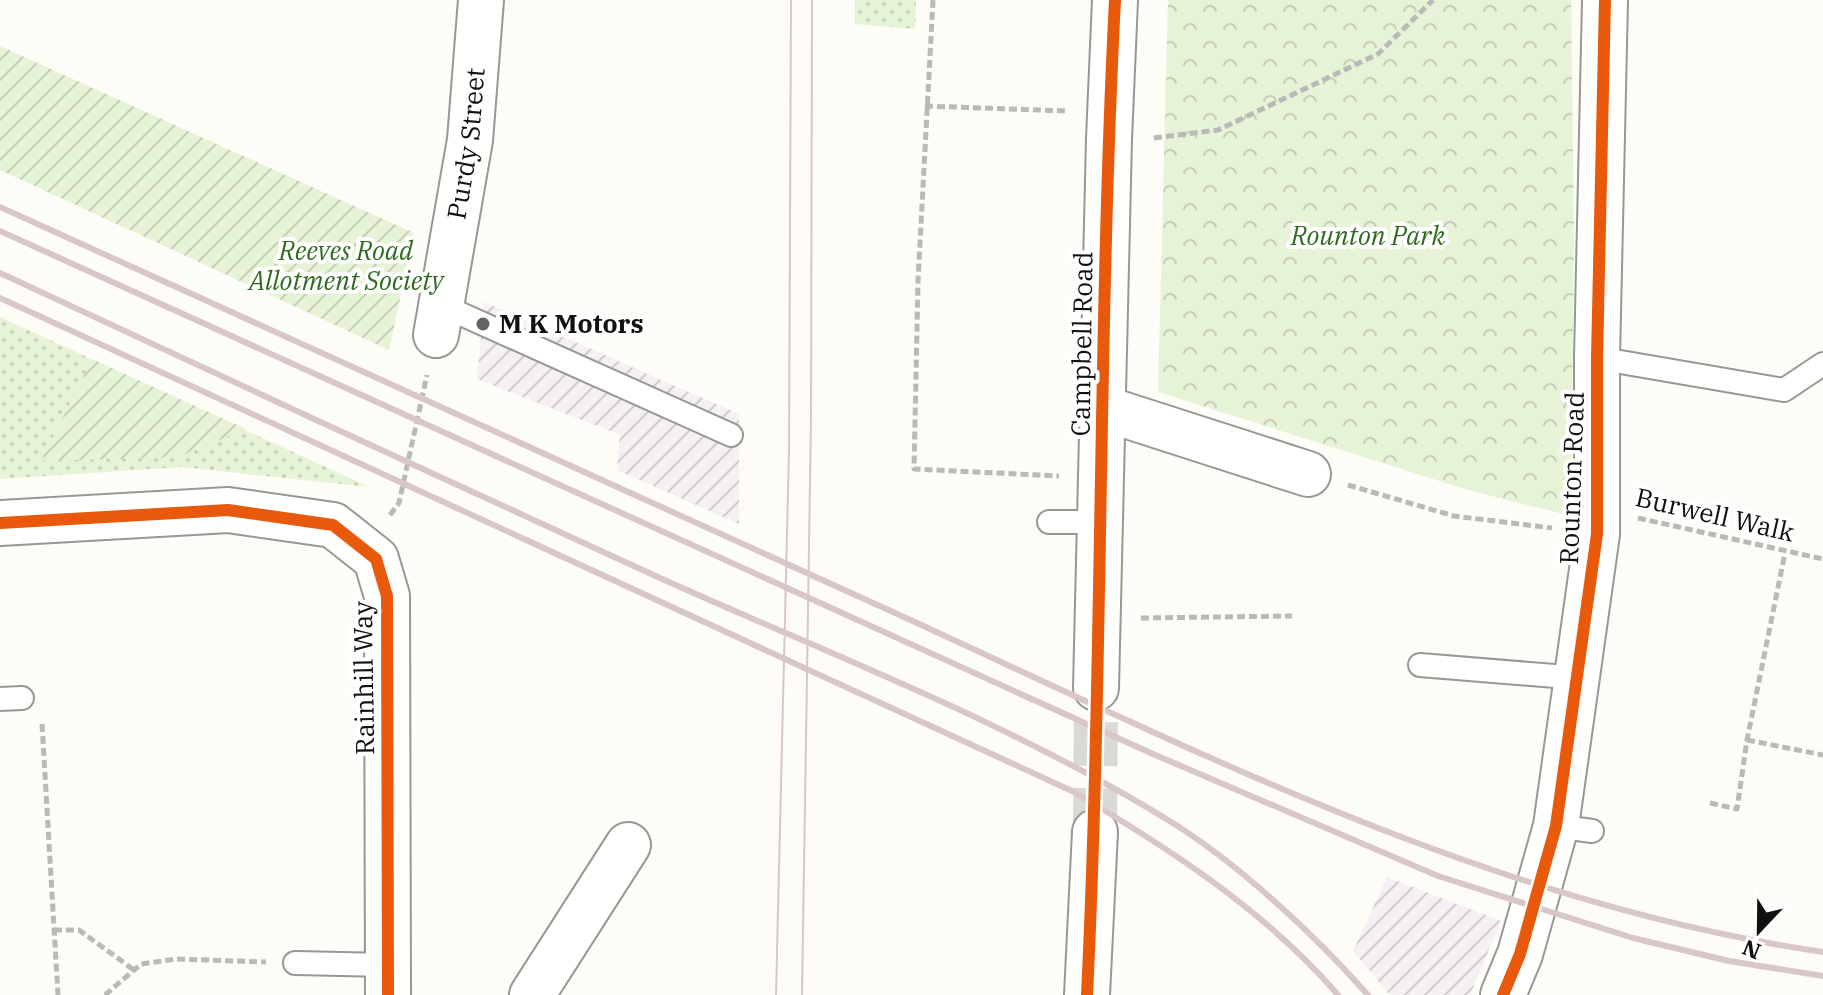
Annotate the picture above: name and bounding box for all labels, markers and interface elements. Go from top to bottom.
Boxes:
street label: Purdy Street [438,66,492,222]
park label: Rounton Park [1290,218,1446,252]
park label: Reeves Road Allotment Society [247,233,446,297]
street label: Campbell Road [1062,251,1100,437]
place label: M K Motors [499,306,644,340]
marker: M K Motors [474,315,492,333]
street label: Rounton Road [1551,391,1591,565]
street label: Burwell Walk [1633,479,1798,549]
street label: Rainhill Way [345,601,381,755]
north arrow [1719,891,1799,971]
text: N [1738,933,1765,967]

